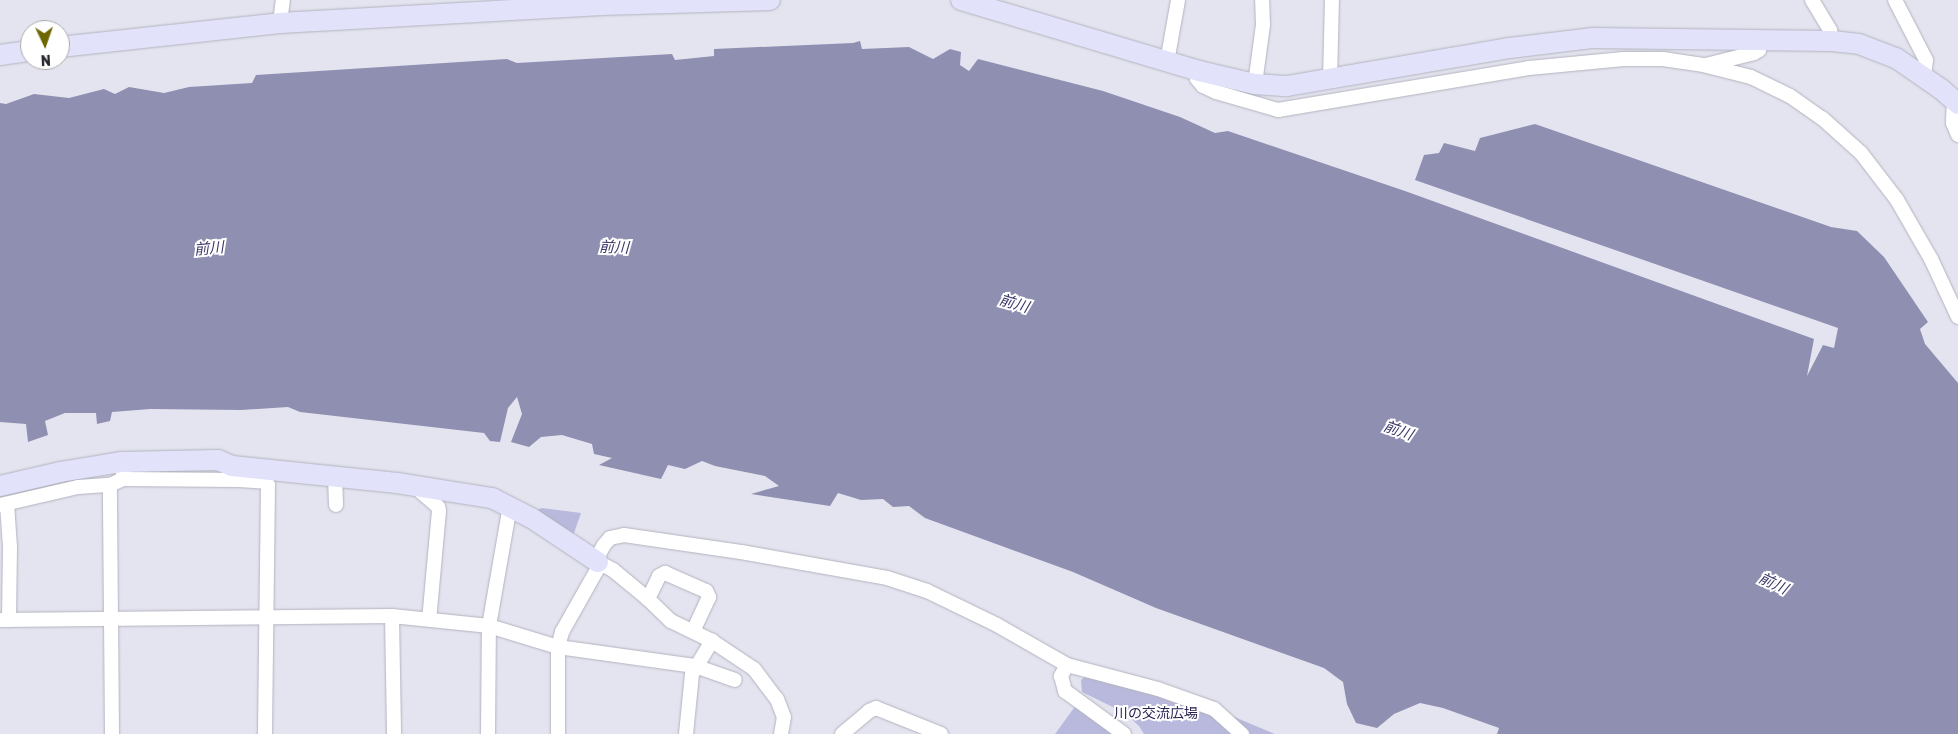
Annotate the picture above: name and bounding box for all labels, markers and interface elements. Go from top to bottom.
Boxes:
north arrow [20,20,70,70]
text: N [40,51,51,68]
water label: 前川 [599,238,629,258]
water label: 前川 [193,239,225,259]
water label: 前川 [997,291,1031,317]
water label: 前川 [1381,417,1415,445]
water label: 前川 [1756,570,1790,598]
park label: 川の交流広場 [1114,706,1198,722]

